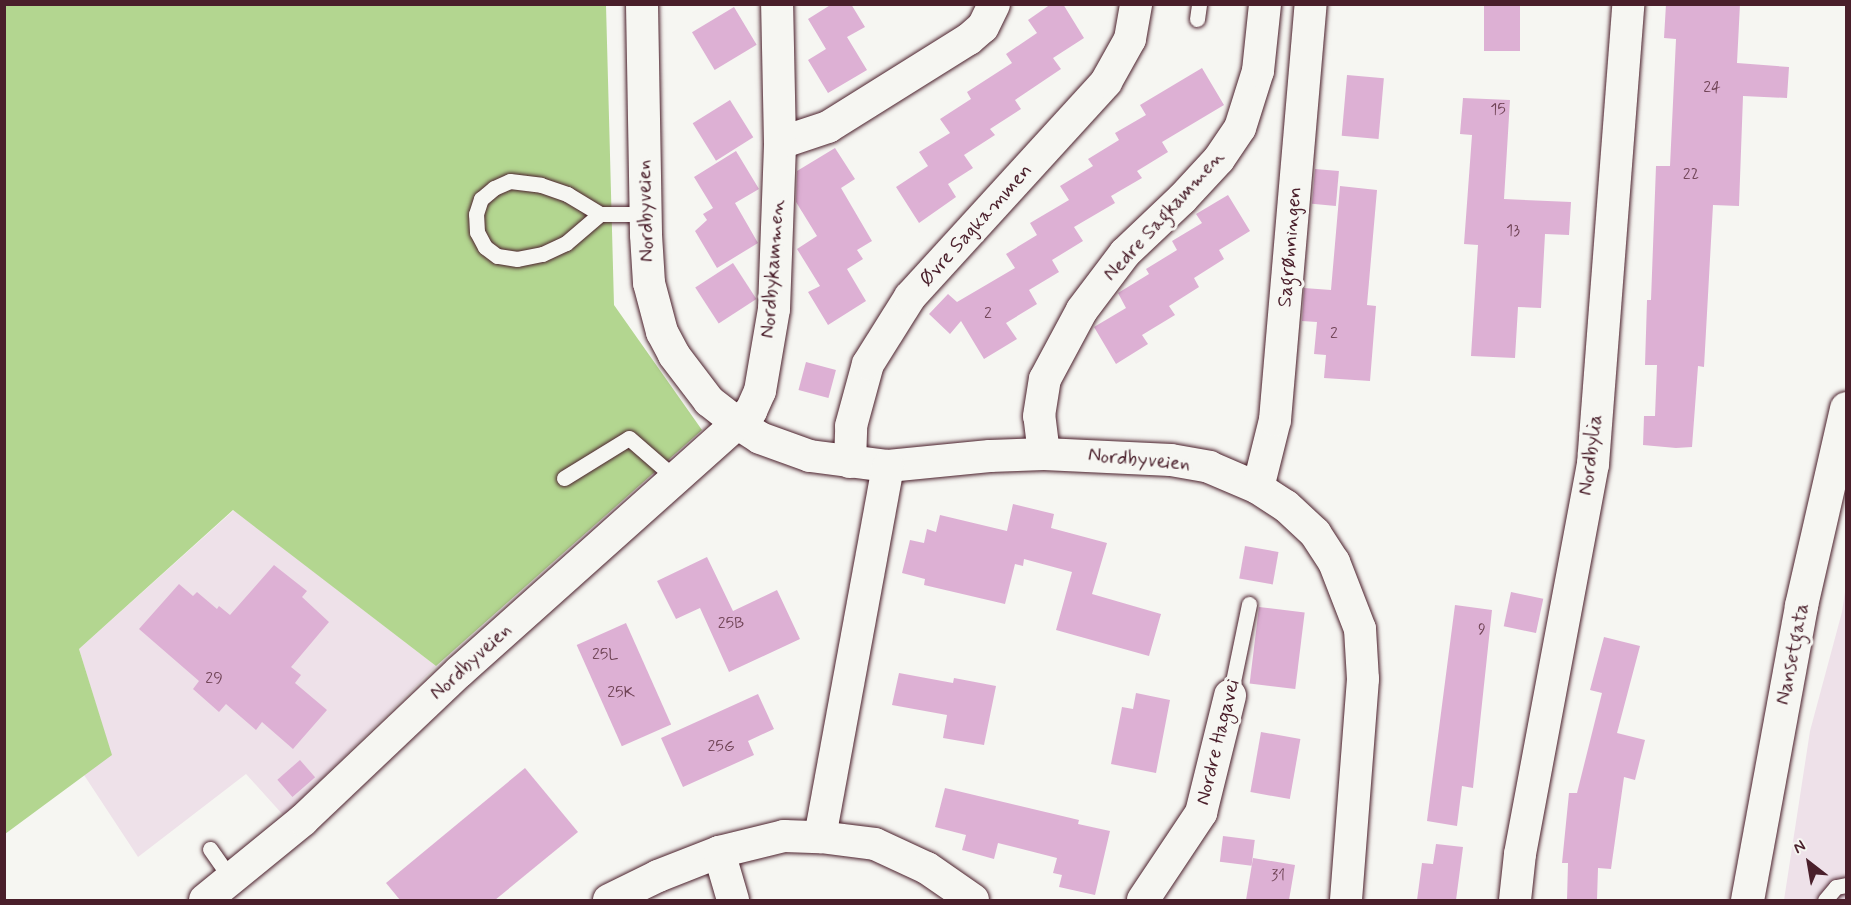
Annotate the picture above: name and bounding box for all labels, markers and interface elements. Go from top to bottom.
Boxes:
house number: 24 [1703,78,1721,98]
house number: 15 [1490,100,1506,120]
street label: Nedre Sagkammen [1099,146,1229,286]
street label: Nordbyveien [632,159,660,263]
street label: Øvre Sagkammen [915,159,1037,291]
house number: 22 [1683,165,1699,185]
street label: Sagrønningen [1273,186,1307,308]
street label: Nordbykammen [756,199,790,339]
house number: 13 [1506,221,1520,241]
house number: 2 [984,304,992,324]
house number: 2 [1330,324,1338,344]
street label: Nordbylia [1574,413,1608,497]
street label: Nordbyveien [1087,444,1191,476]
street label: Nansetgata [1771,601,1815,707]
house number: 25B [718,614,744,634]
street label: Nordbyveien [425,618,517,706]
house number: 9 [1478,620,1486,640]
house number: 25L [592,645,618,665]
house number: 29 [205,669,223,689]
street label: Nordre Hagavei [1191,677,1245,807]
house number: 25K [607,683,635,703]
house number: 25G [708,737,734,757]
north arrow [1779,833,1839,893]
text: N [1789,835,1809,859]
house number: 31 [1271,866,1285,886]

